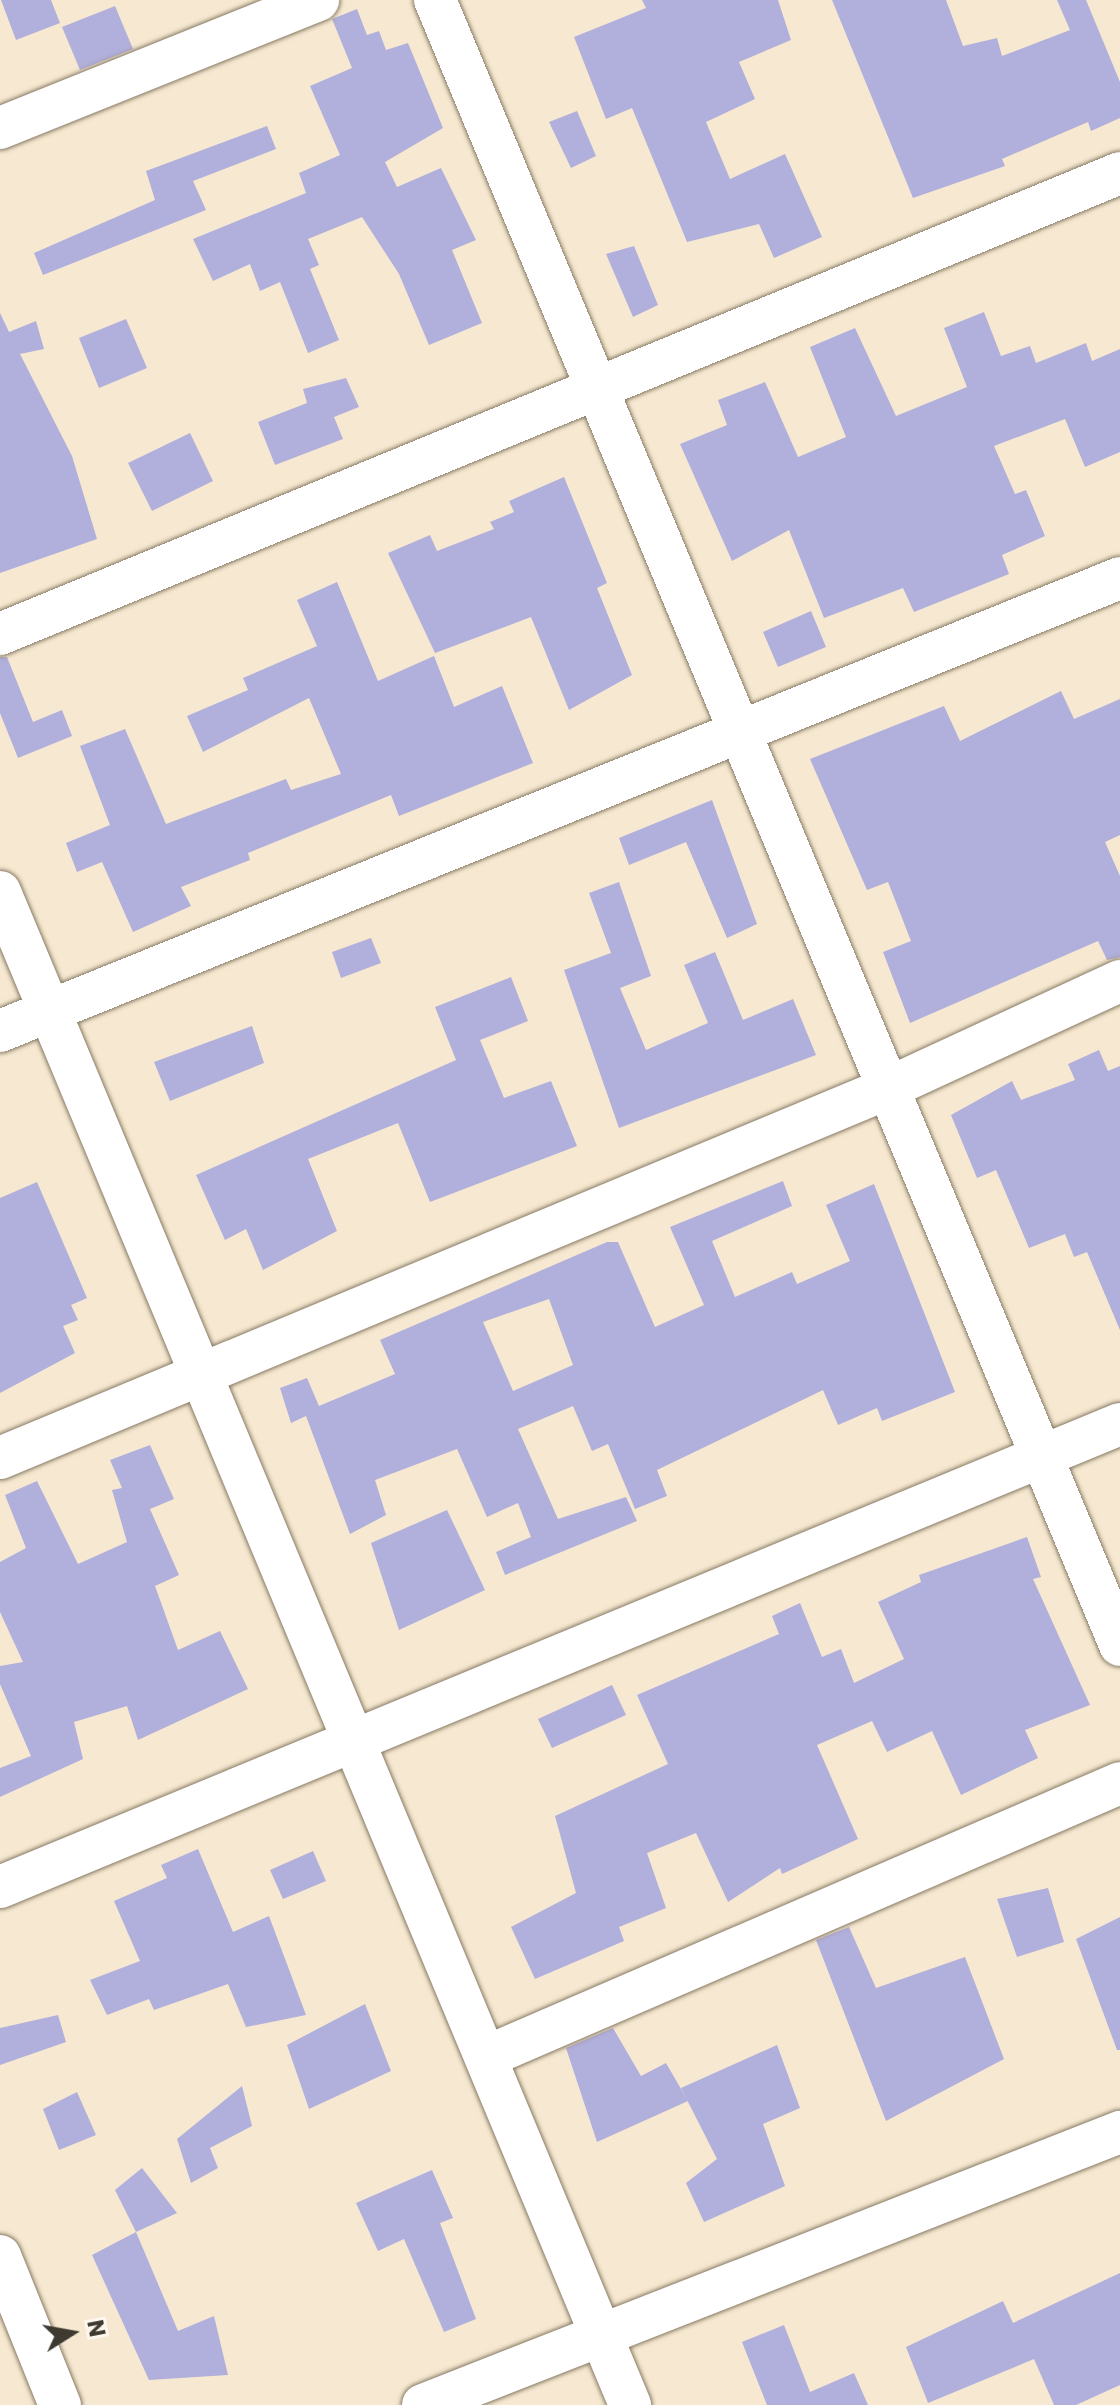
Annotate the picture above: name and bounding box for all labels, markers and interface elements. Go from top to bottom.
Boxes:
north arrow [32,2293,112,2373]
text: N [79,2317,113,2339]

